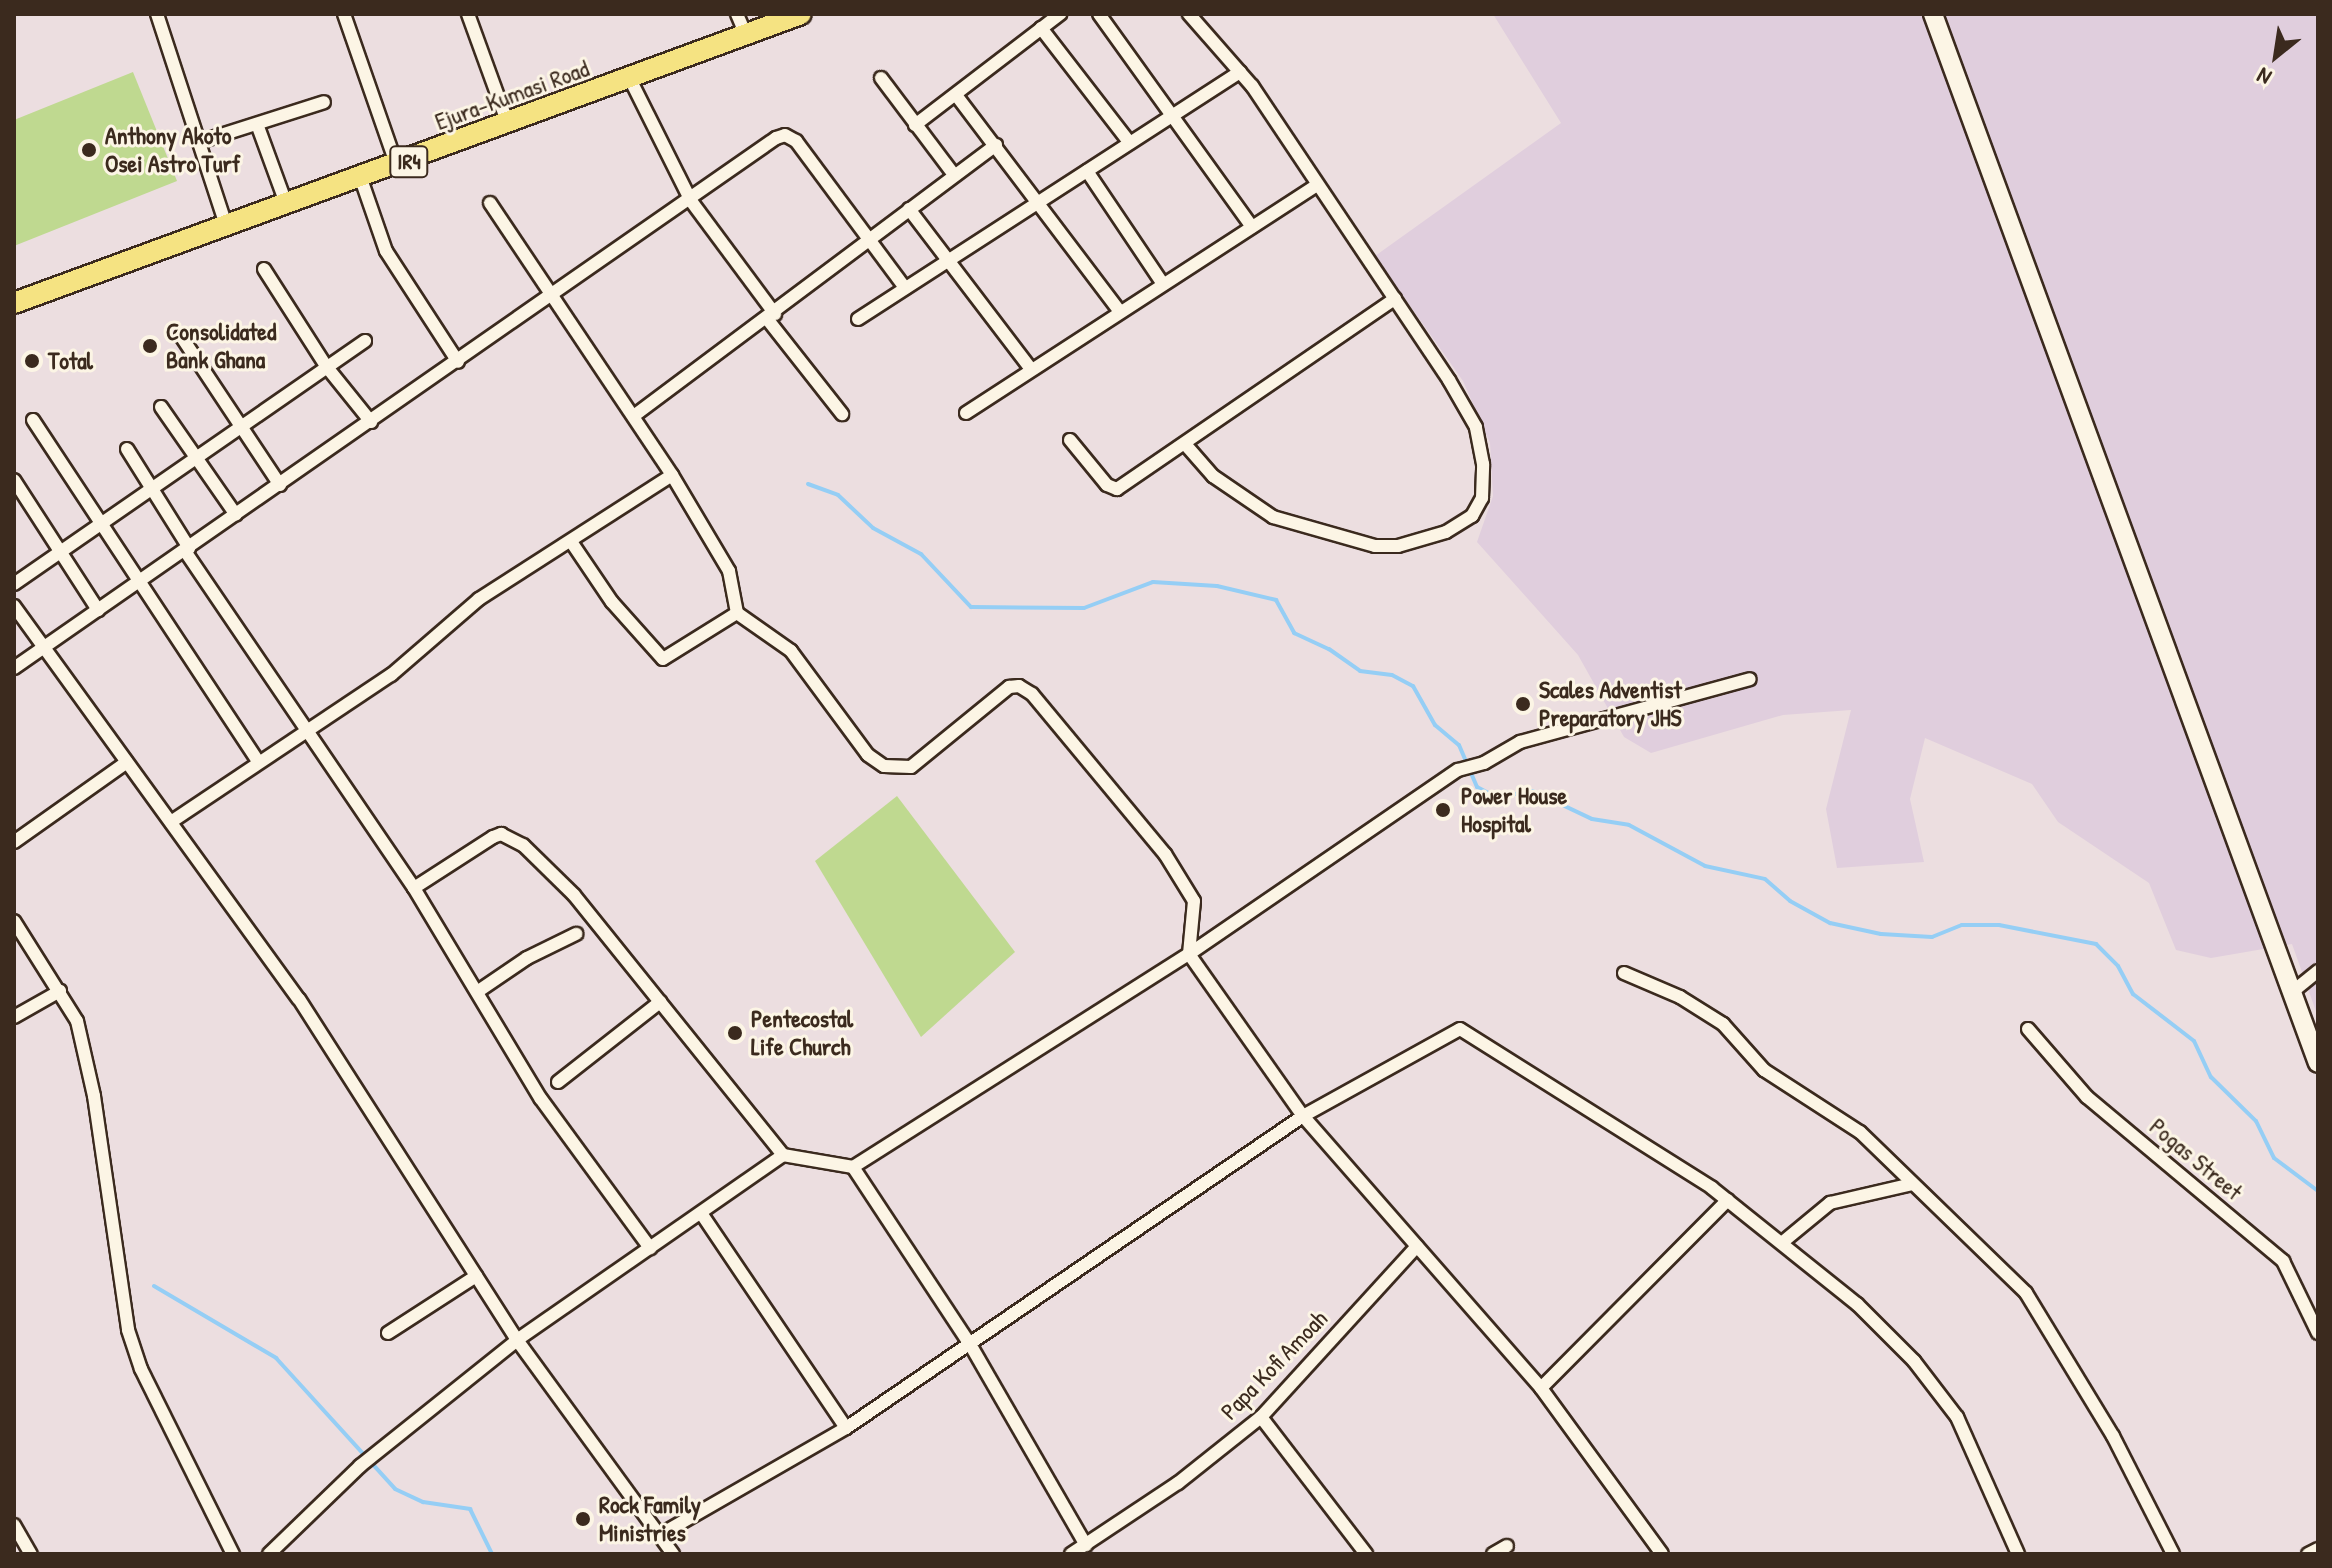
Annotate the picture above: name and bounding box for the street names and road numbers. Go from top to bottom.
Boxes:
street label: Ejura-Kumasi Road [431,54,593,136]
road number: IR4 [389,144,429,180]
street label: Pogas Street [2144,1112,2248,1206]
street label: Papa Kofi Amoah [1215,1304,1333,1426]

